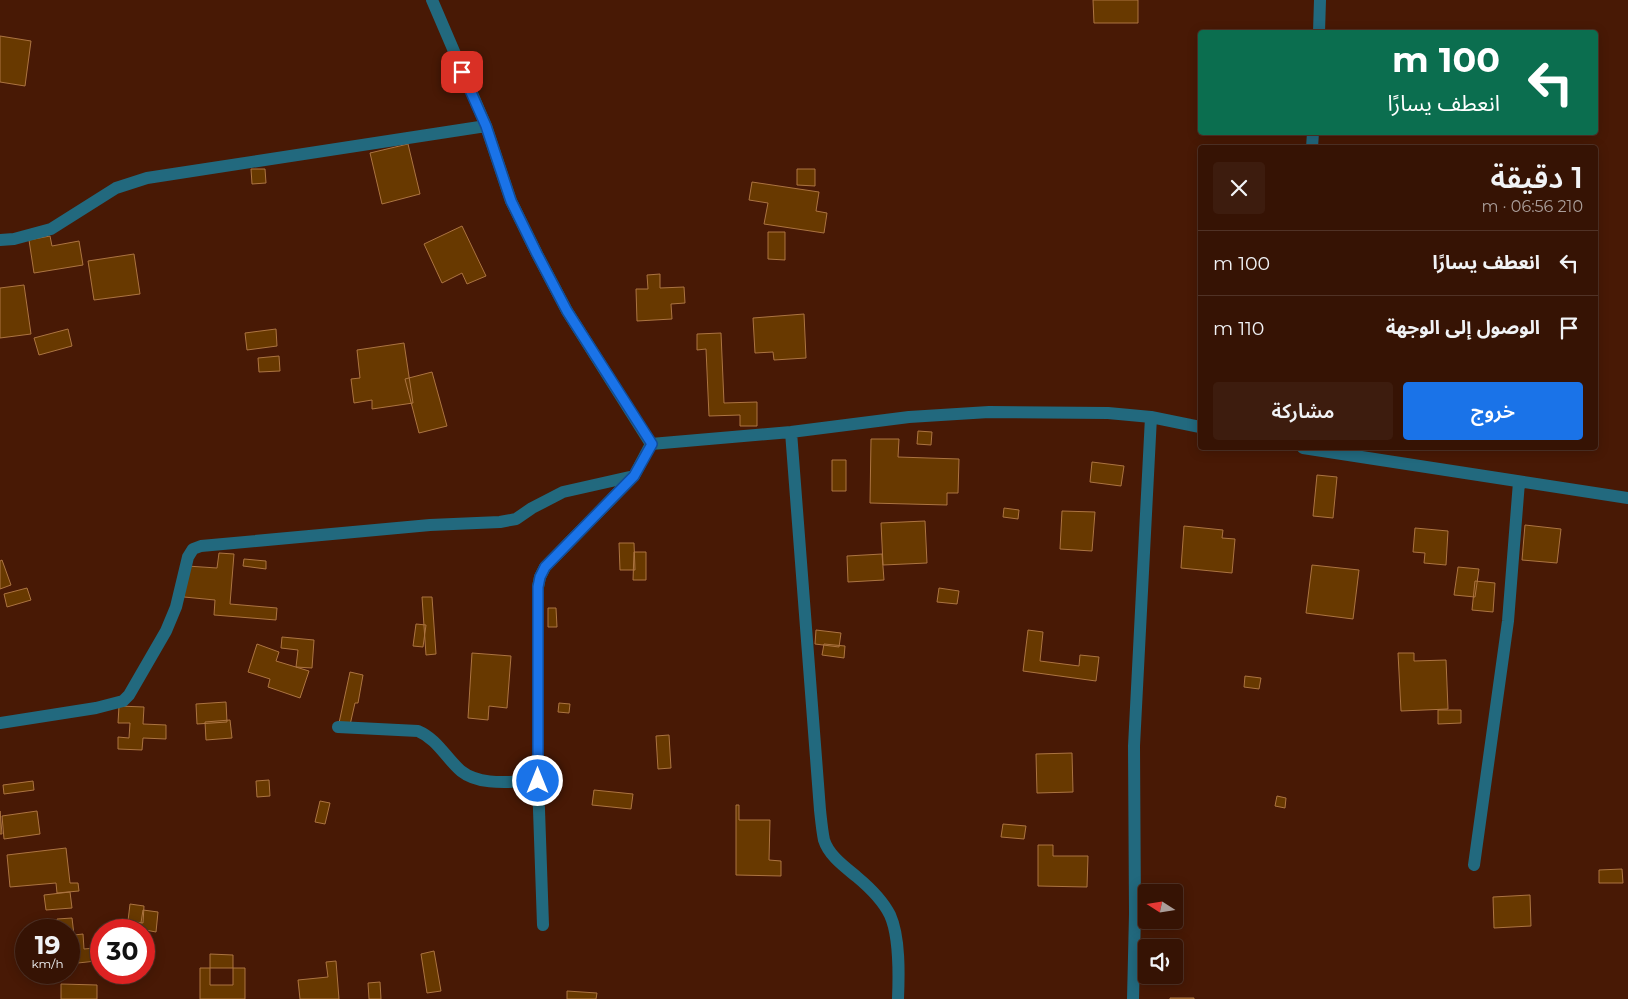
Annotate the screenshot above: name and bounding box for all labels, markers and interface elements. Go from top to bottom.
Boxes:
text: 100 m [1392,38,1500,81]
icon: left [1518,50,1583,115]
pin [441,51,483,93]
icon: arrive [448,58,476,86]
text: انعطف يسارًا [1387,90,1500,117]
text: 1 دقيقة [1491,159,1583,196]
button: close [1213,162,1265,214]
text: 210 m · 06:56 [1481,197,1583,216]
icon: left [1555,249,1583,277]
text: انعطف يسارًا [1433,251,1540,274]
text: 100 m [1213,252,1270,275]
icon: arrive [1555,314,1583,342]
text: الوصول إلى الوجهة [1386,316,1540,339]
text: 110 m [1213,317,1264,340]
button: مشاركة [1213,382,1393,440]
button: خروج [1403,382,1583,440]
position arrow [511,754,563,806]
north arrow [1138,884,1182,929]
map controls [1138,884,1183,984]
speed limit sign: 30 [90,919,155,984]
text: 19 [35,930,60,960]
button: sound [1138,939,1183,984]
text: km/h [31,956,64,971]

